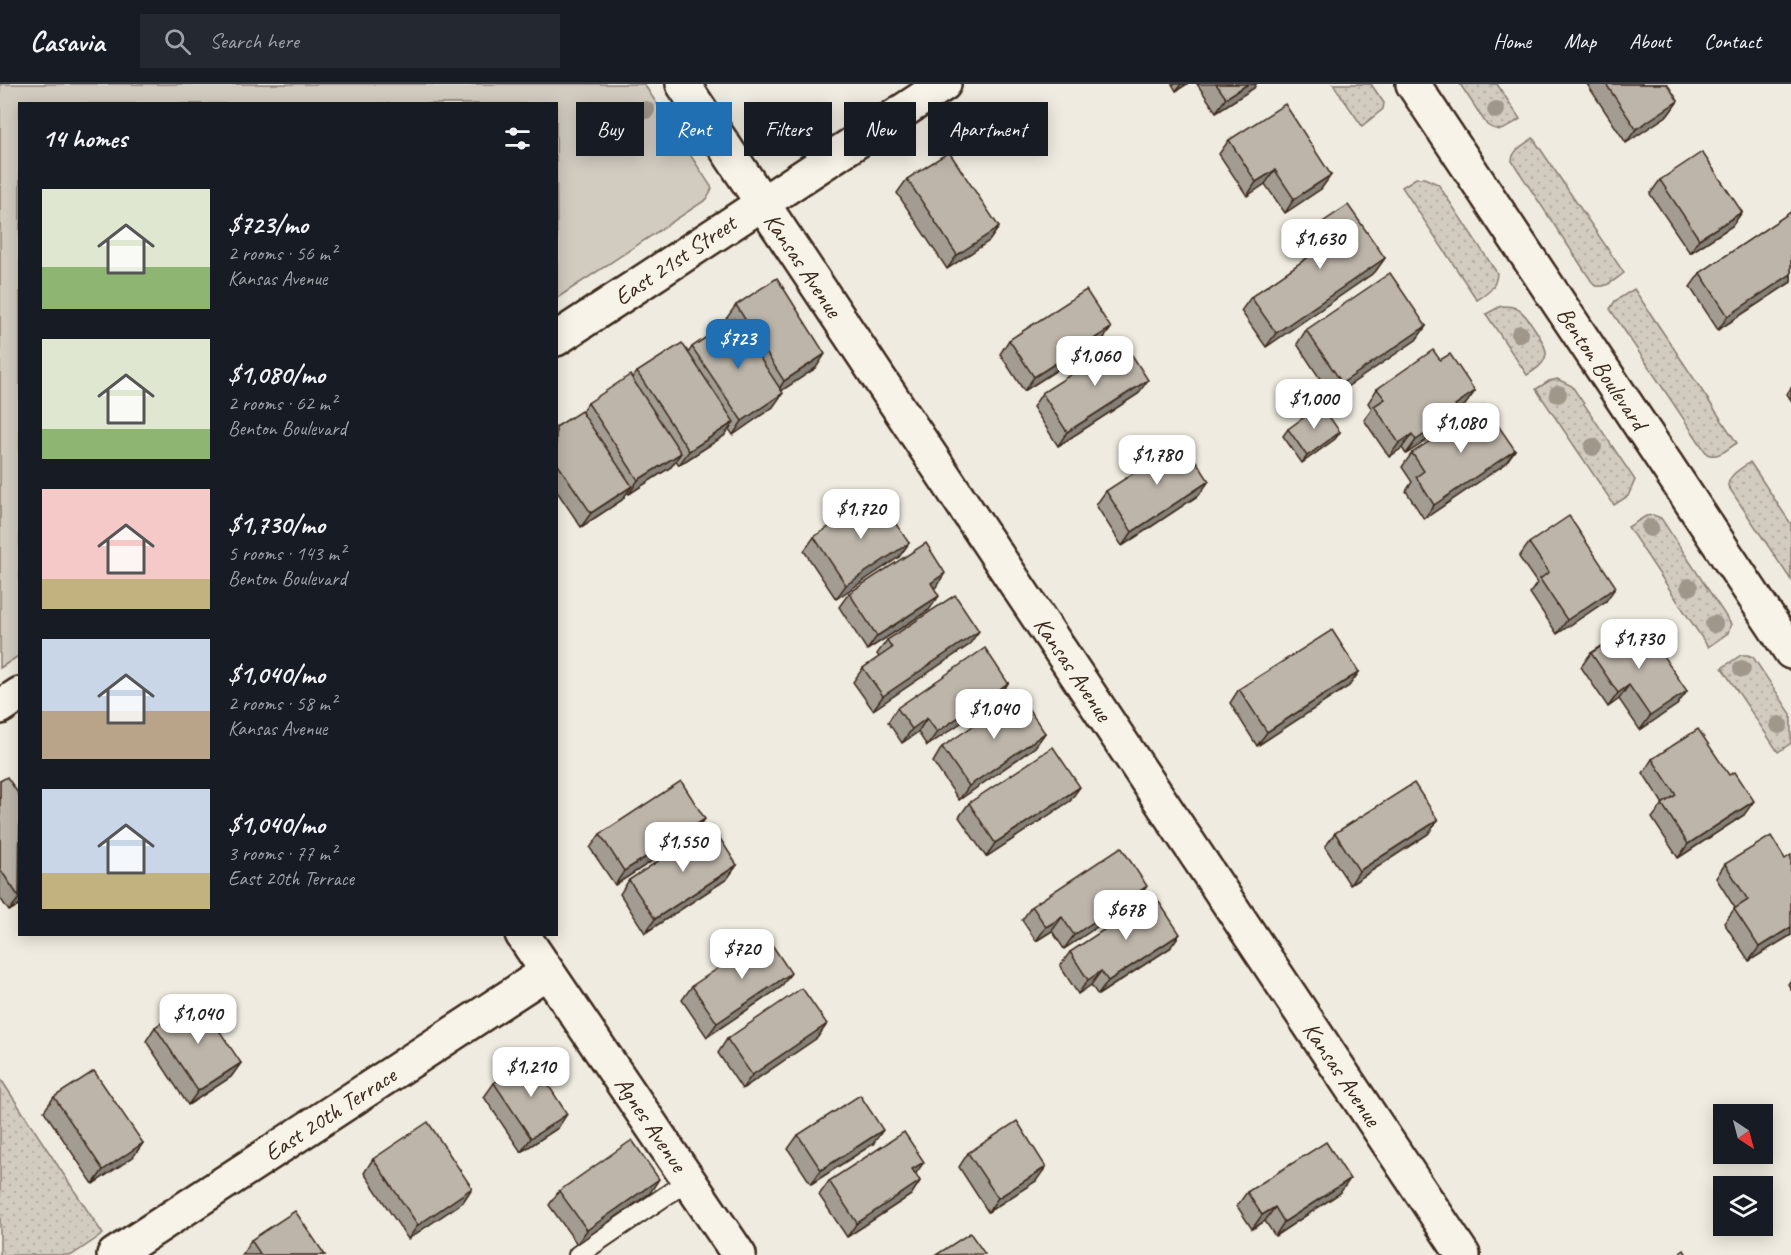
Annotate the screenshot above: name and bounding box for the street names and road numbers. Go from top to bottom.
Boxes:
street label: East 21st Street [608,207,743,312]
street label: Kansas Avenue [757,207,850,325]
street label: Benton Boulevard [1550,301,1656,438]
street label: Kansas Avenue [1027,611,1120,729]
street label: Kansas Avenue [1296,1016,1389,1134]
street label: East 20th Terrace [258,1059,403,1168]
street label: Agnes Avenue [608,1071,695,1179]

